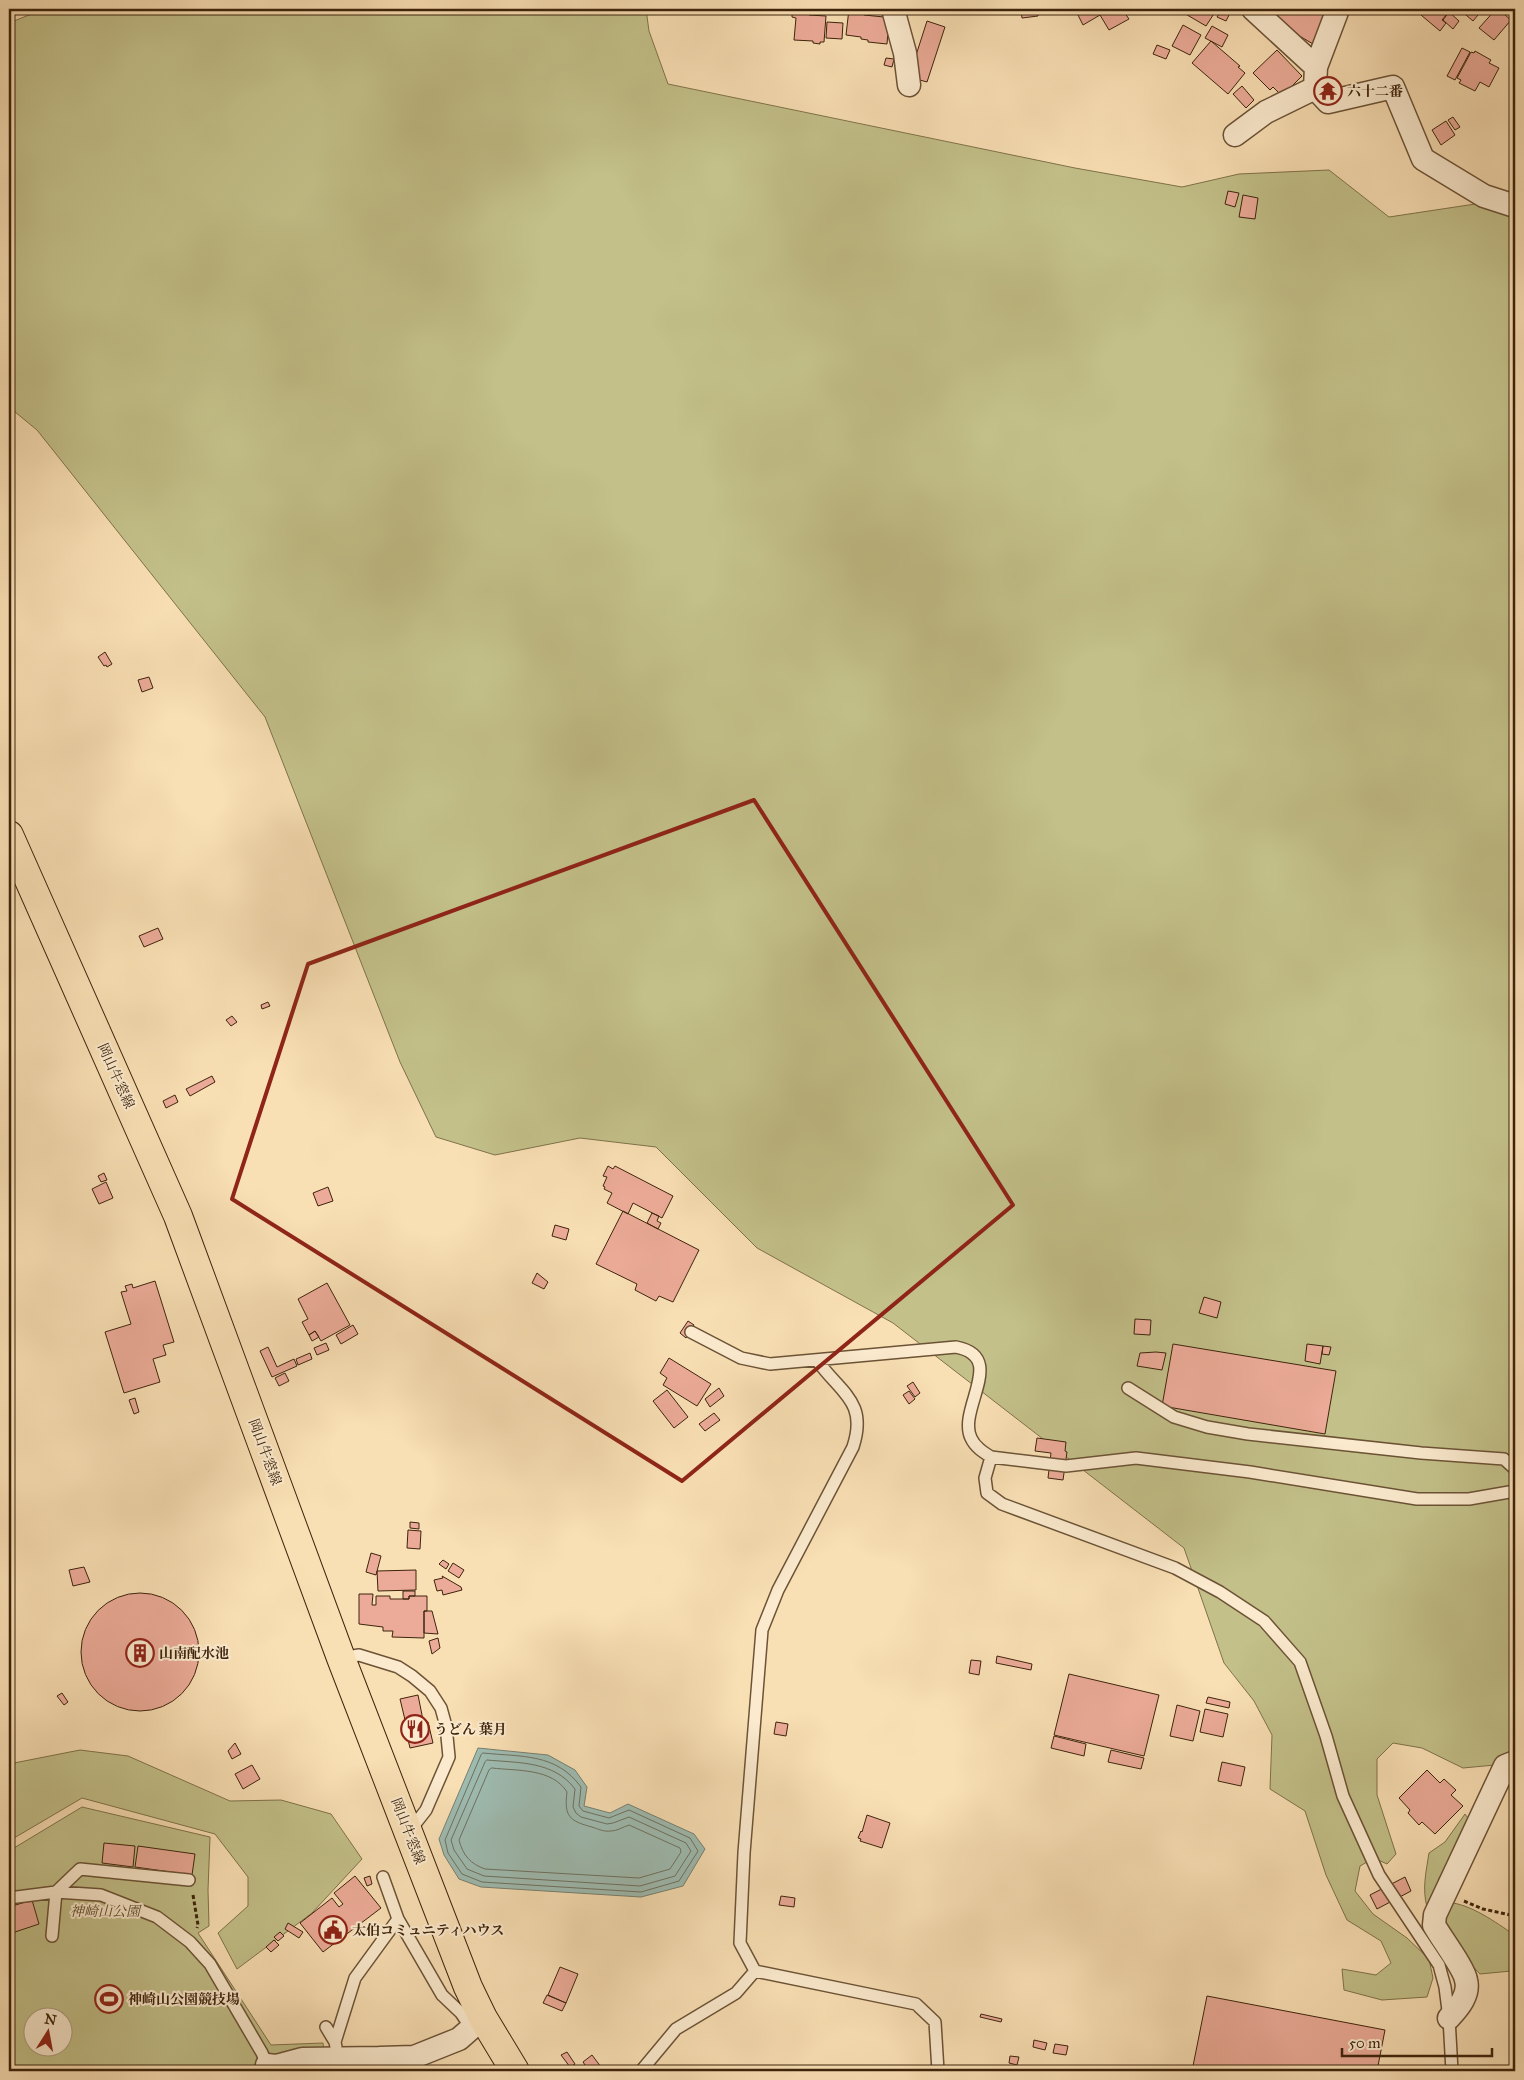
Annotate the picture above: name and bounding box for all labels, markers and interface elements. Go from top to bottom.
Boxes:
temple icon: 六十二番 [1313,76,1343,106]
place label: 六十二番 [1347,83,1403,100]
street label: 岡山牛窓線 [94,1041,138,1111]
street label: 岡山牛窓線 [245,1416,285,1488]
building icon: 山南配水池 [125,1638,155,1668]
place label: 山南配水池 [159,1645,229,1662]
restaurant icon: うどん 葉月 [400,1714,430,1744]
place label: うどん 葉月 [434,1721,507,1738]
street label: 岡山牛窓線 [388,1795,428,1867]
park label: 神崎山公園 [70,1903,142,1920]
public building icon: 太伯コミュニティハウス [318,1915,348,1945]
place label: 太伯コミュニティハウス [352,1922,504,1939]
sports icon: 神崎山公園競技場 [94,1984,124,2014]
place label: 神崎山公園競技場 [128,1991,240,2008]
north arrow [22,2008,72,2058]
text: N [43,2010,58,2029]
scale bar [1342,2025,1492,2057]
text: 50 m [1349,2034,1381,2052]

